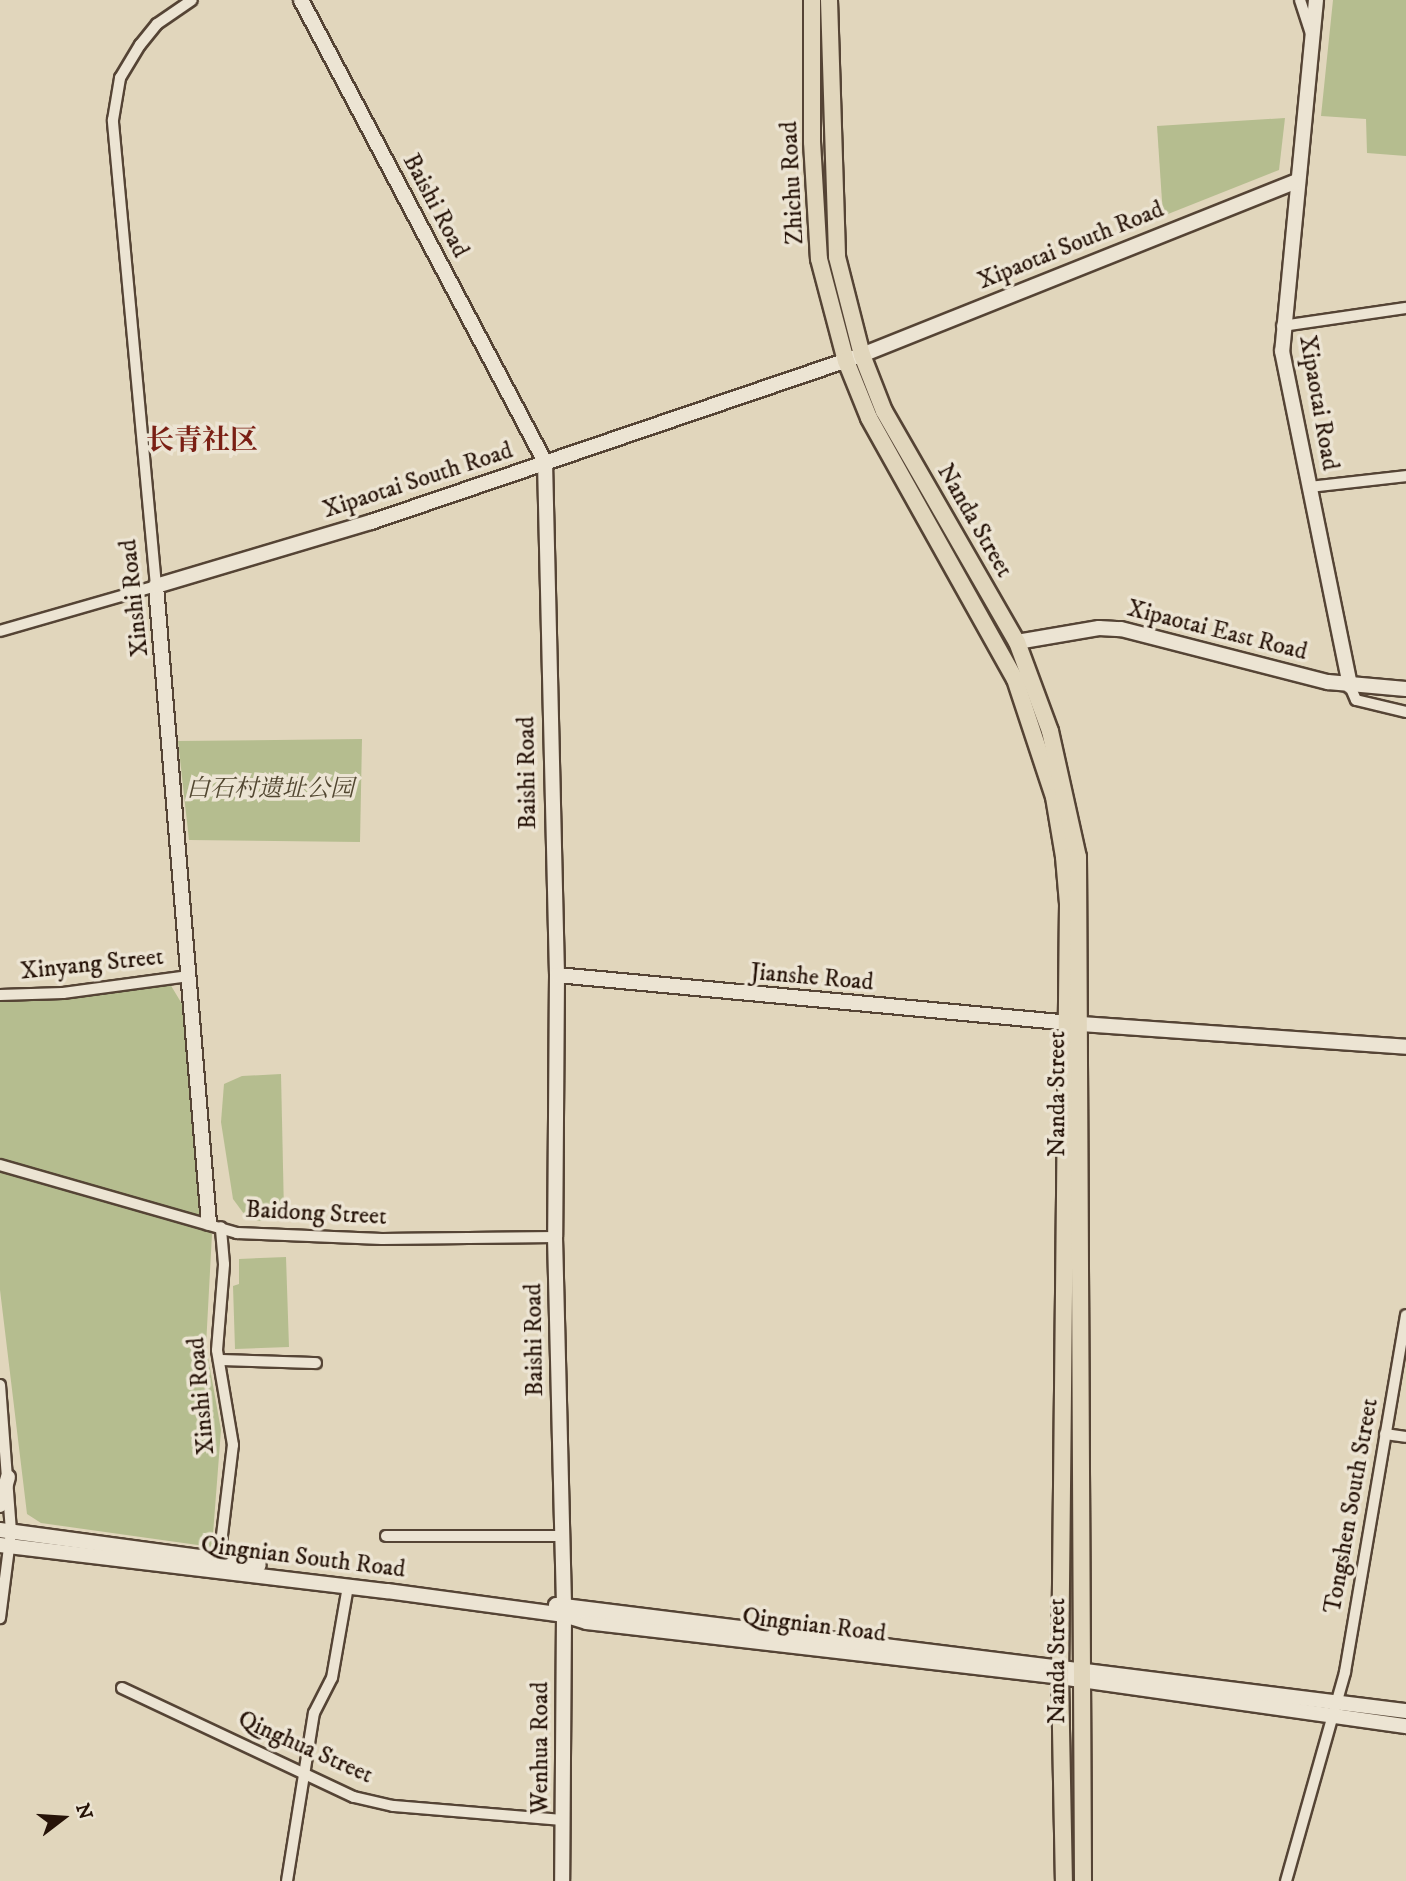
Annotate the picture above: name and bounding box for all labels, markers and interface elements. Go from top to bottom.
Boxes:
street label: Zhichu Road [775,121,811,245]
street label: Baishi Road [396,149,474,263]
street label: Xipaotai South Road [974,196,1168,296]
street label: Xipaotai Road [1292,333,1344,473]
district label: 长青社区 [146,424,258,458]
street label: Xipaotai South Road [320,437,516,525]
street label: Nanda Street [930,459,1018,583]
street label: Xinshi Road [115,538,155,658]
street label: Xipaotai East Road [1124,595,1310,667]
street label: Baishi Road [513,716,543,830]
park label: 白石村遗址公园 [186,776,354,804]
street label: Xinyang Street [19,943,165,987]
street label: Jianshe Road [749,958,875,998]
street label: Nanda Street [1044,1031,1072,1157]
street label: Baidong Street [245,1196,387,1232]
street label: Baishi Road [520,1283,550,1397]
street label: Xinshi Road [183,1336,221,1456]
street label: Tongshen South Street [1319,1396,1385,1616]
street label: Qingnian South Road [199,1531,407,1585]
street label: Nanda Street [1044,1598,1072,1724]
street label: Qingnian Road [741,1603,887,1649]
street label: Wenhua Road [527,1682,555,1814]
street label: Qinghua Street [233,1705,377,1791]
north arrow [28,1783,98,1853]
text: N [70,1801,97,1823]

